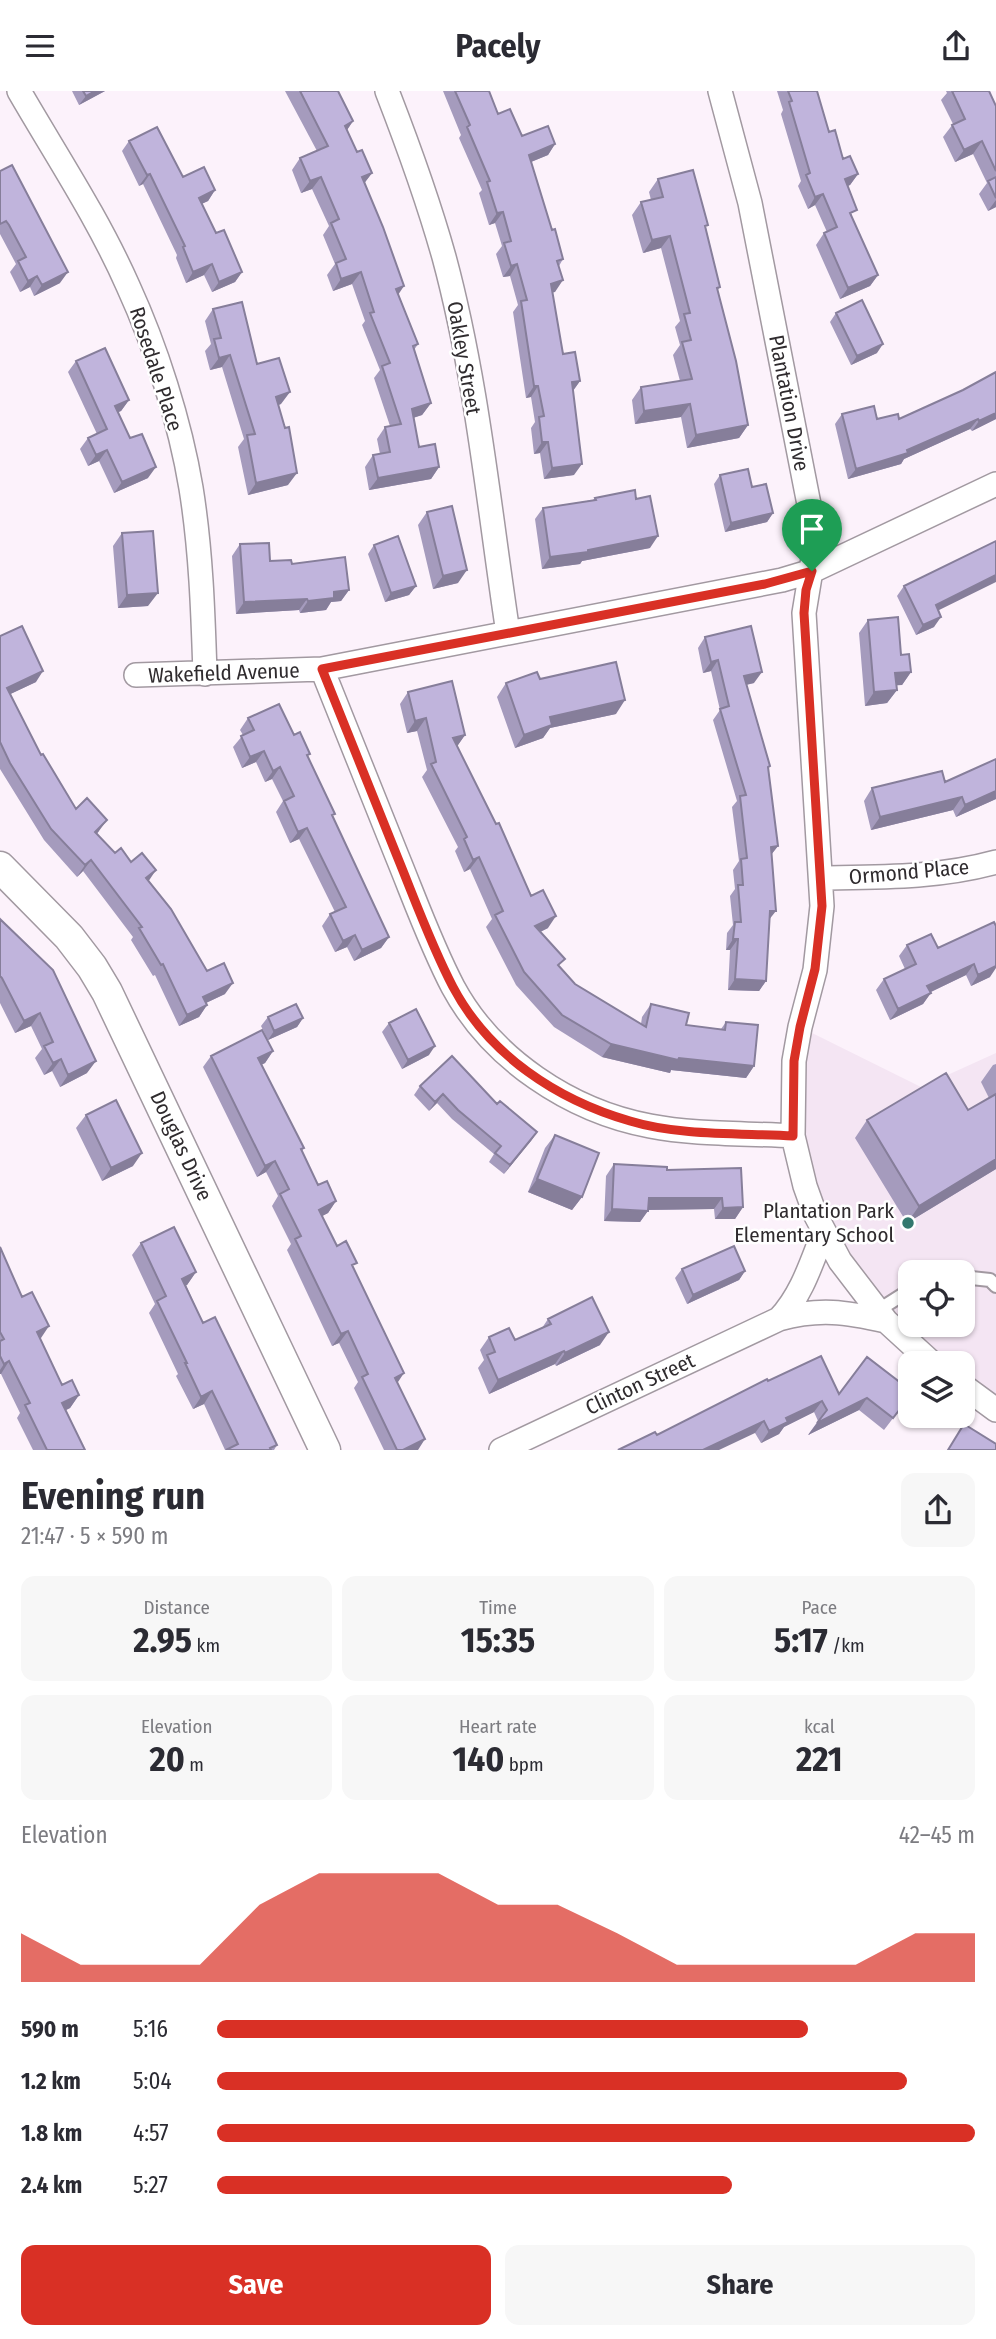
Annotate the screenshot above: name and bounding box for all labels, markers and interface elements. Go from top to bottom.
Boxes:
icon: menu [21,27,59,65]
text: Pacely [456,27,541,65]
icon: share [937,27,975,65]
street label: Oakley Street [441,299,487,417]
street label: Rosedale Place [124,304,188,434]
street label: Plantation Drive [763,333,815,473]
pin [782,499,842,571]
icon: arrive [793,510,831,548]
street label: Wakefield Avenue [148,657,300,689]
street label: Ormond Place [848,854,970,890]
street label: Douglas Drive [144,1087,218,1205]
place label: Plantation Park Elementary School [734,1198,894,1248]
marker: Plantation Park Elementary School [900,1215,916,1231]
map controls [898,1260,975,1428]
button: locate [898,1260,975,1337]
street label: Clinton Street [581,1347,699,1421]
button: layers [898,1351,975,1428]
text: Evening run [21,1473,205,1519]
button: share [901,1473,975,1547]
text: 21:47 · 5 × 590 m [21,1522,168,1550]
text: Distance [143,1596,210,1619]
text: Time [479,1596,517,1619]
text: Pace [802,1596,837,1619]
text: 2.95 [133,1619,192,1661]
text: 15:35 [461,1619,535,1661]
text: 5:17 [774,1619,828,1661]
text: km [192,1634,220,1657]
text: /km [828,1634,865,1657]
text: Elevation [141,1715,212,1738]
text: Heart rate [459,1715,537,1738]
text: kcal [804,1715,835,1738]
text: 20 [149,1738,185,1780]
text: 140 [452,1738,504,1780]
text: 221 [796,1738,843,1780]
text: m [185,1753,204,1776]
text: bpm [504,1753,544,1776]
text: Elevation [21,1821,108,1849]
text: 42–45 m [899,1821,975,1849]
text: 590 m [21,2015,79,2043]
text: 5:16 [133,2015,168,2043]
text: 1.2 km [21,2067,81,2095]
text: 5:04 [133,2067,172,2095]
text: 1.8 km [21,2119,82,2147]
text: 4:57 [133,2119,169,2147]
text: 2.4 km [21,2171,82,2199]
text: 5:27 [133,2171,168,2199]
button: Save [21,2245,491,2325]
button: Share [505,2245,975,2325]

